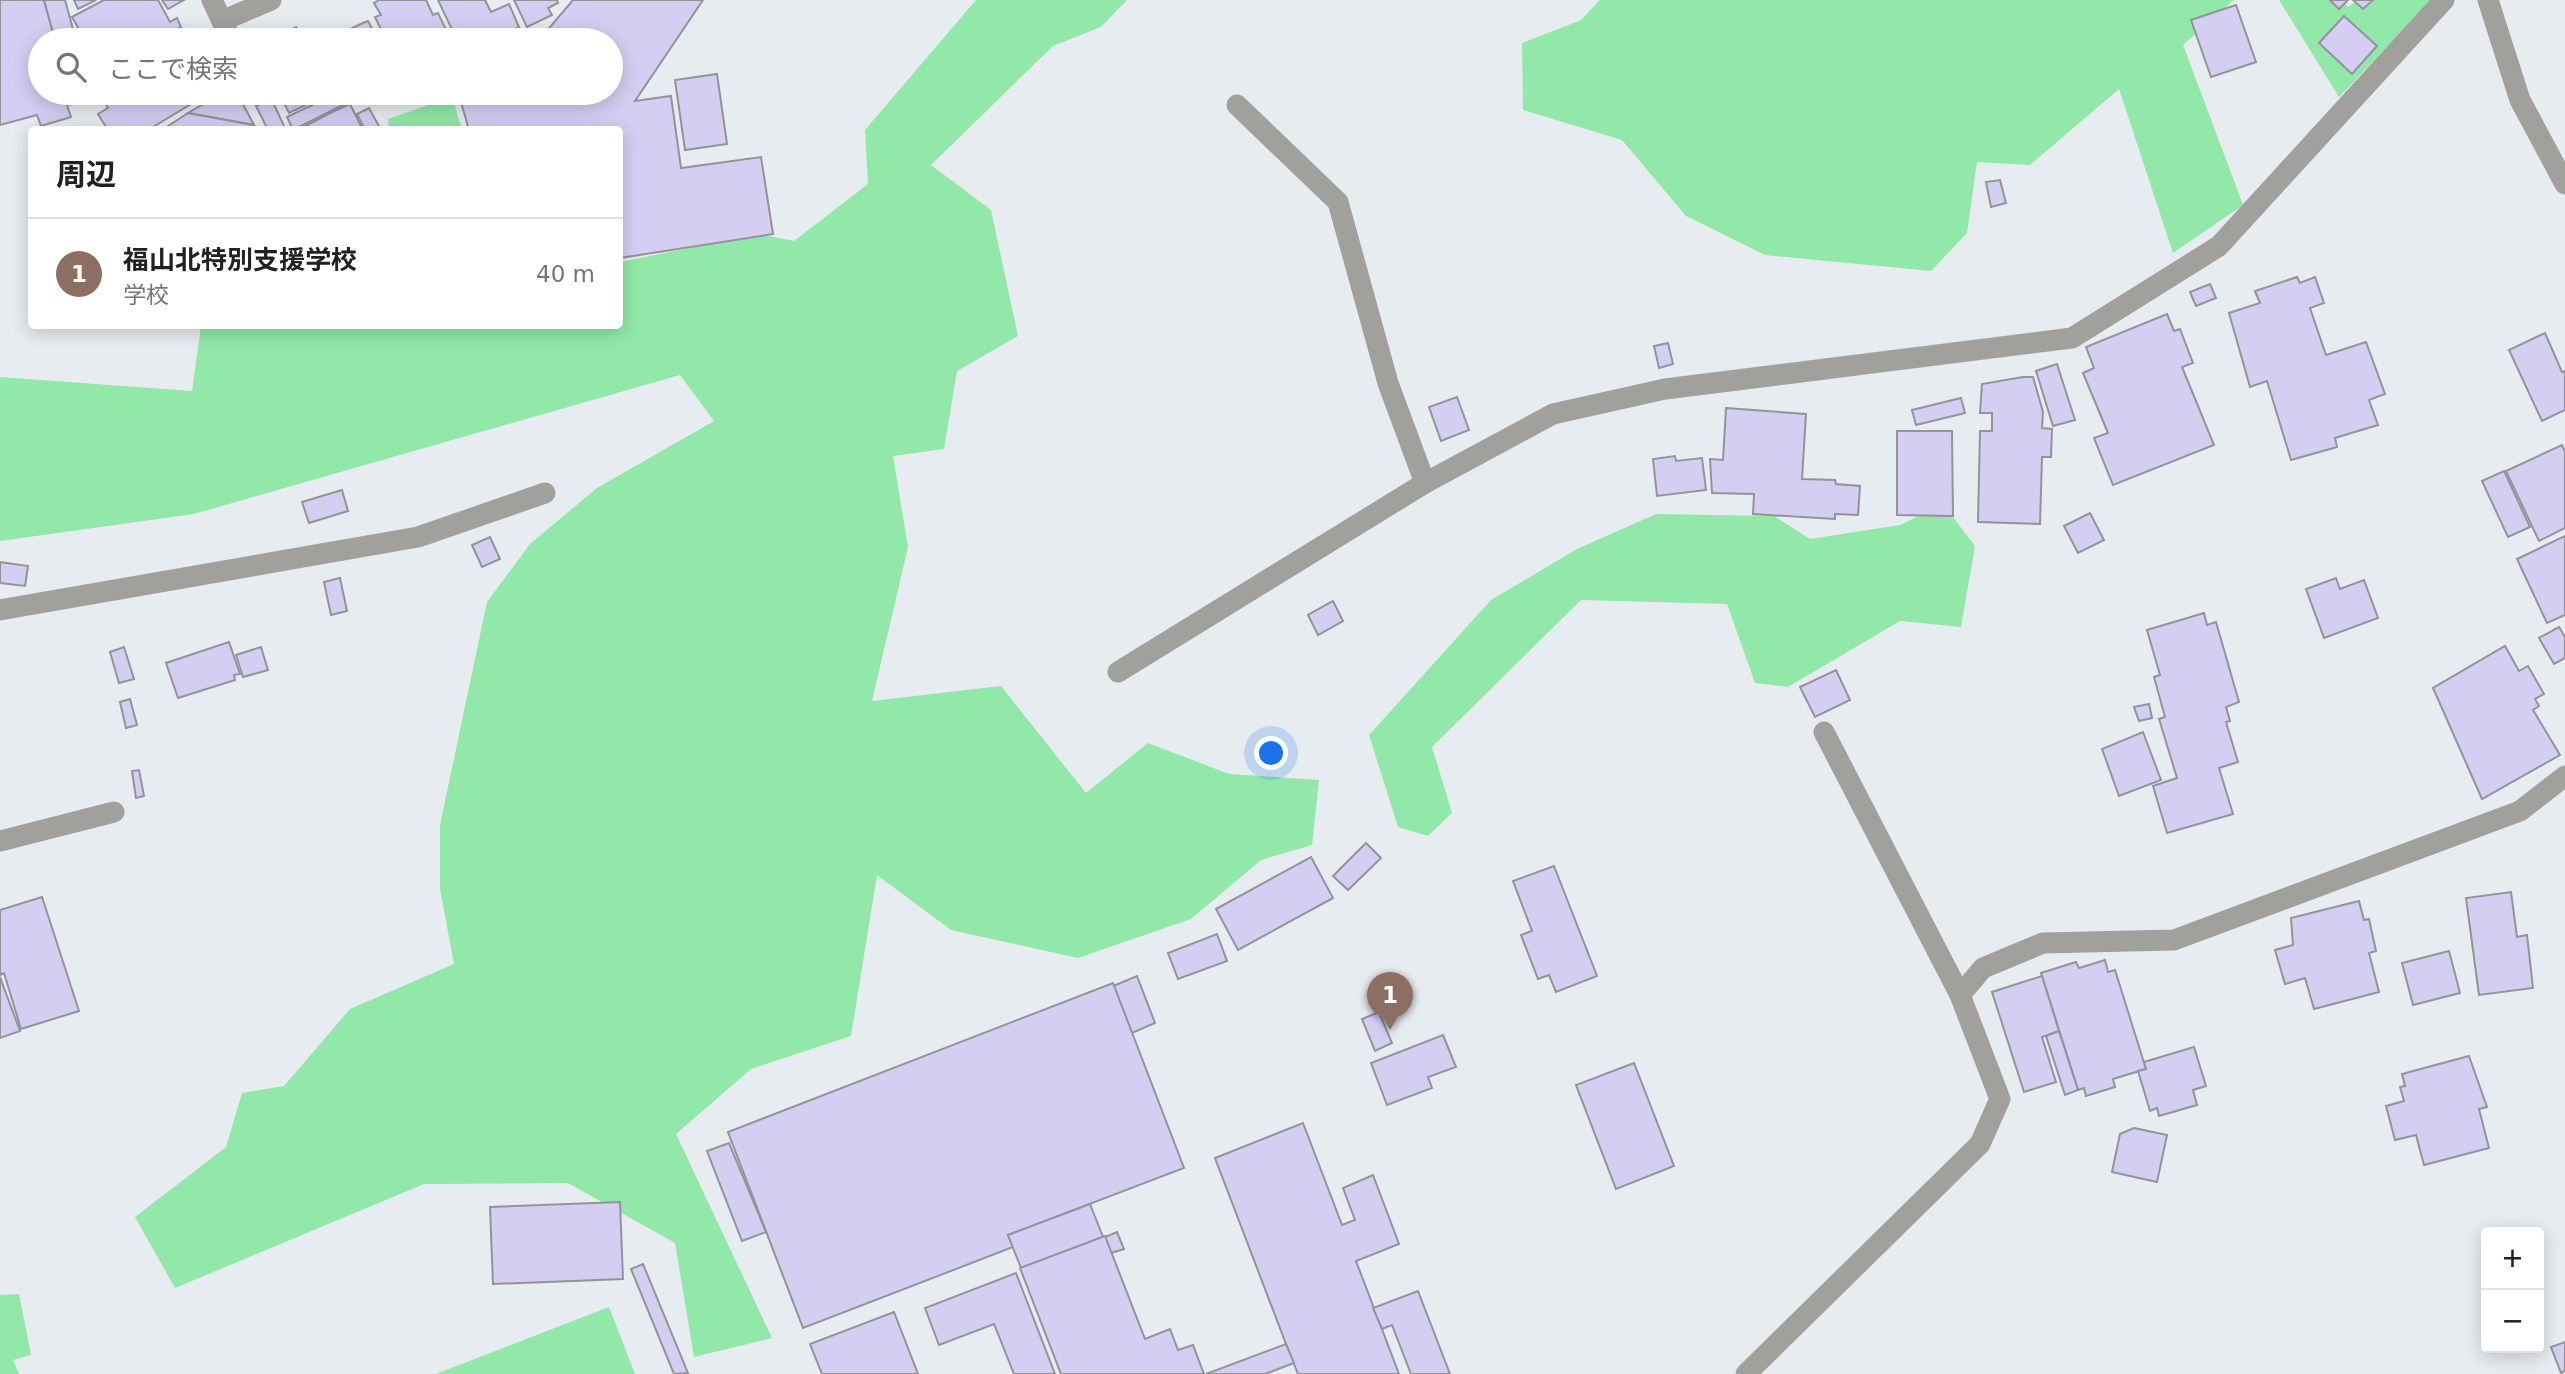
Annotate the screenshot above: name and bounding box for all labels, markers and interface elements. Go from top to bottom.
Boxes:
search box [28,28,623,105]
icon: search [52,48,90,86]
text: ここで検索 [108,54,238,84]
text: 周辺 [56,157,116,192]
text: 福山北特別支援学校 [123,245,357,275]
text: 1 [71,261,87,287]
text: 40 m [536,261,595,287]
text: 学校 [123,282,169,308]
your location [1254,736,1288,770]
pin: 1 [1367,972,1413,1030]
map controls [2481,1227,2544,1353]
button: + [2481,1227,2544,1290]
button: − [2481,1290,2544,1353]

